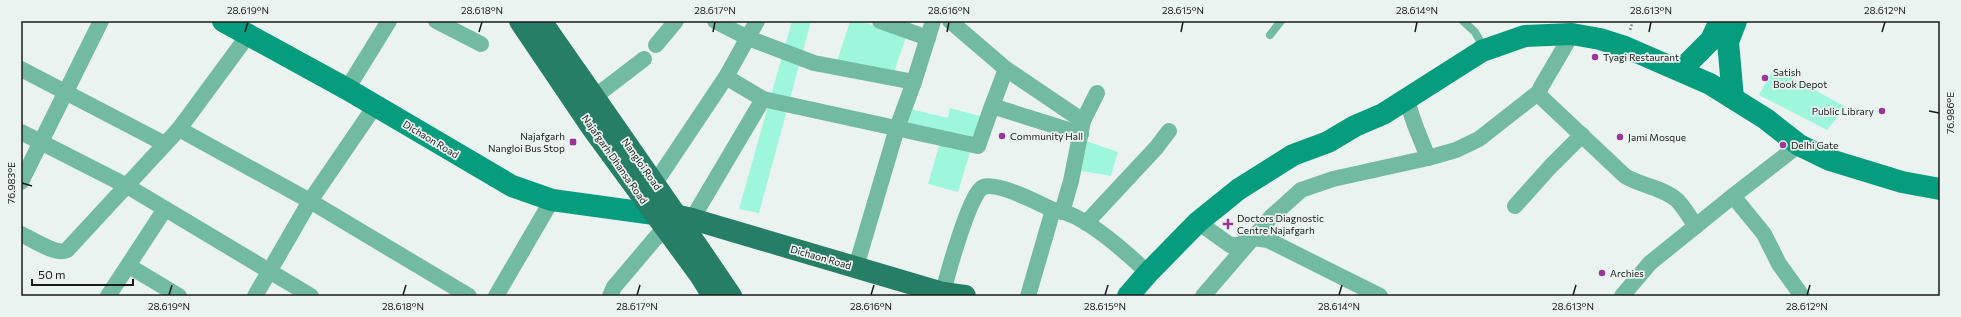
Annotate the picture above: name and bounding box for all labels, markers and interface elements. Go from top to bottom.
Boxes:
text: 28.619°N [227,4,269,16]
text: 28.618°N [461,4,503,16]
text: 28.617°N [694,4,736,16]
text: 28.616°N [928,4,970,16]
text: 28.615°N [1162,4,1204,16]
text: 28.614°N [1396,4,1438,16]
text: 28.613°N [1630,4,1672,16]
text: 28.612°N [1864,4,1906,16]
place label: Tyagi Restaurant [1603,51,1679,63]
marker: Tyagi Restaurant [1590,52,1600,62]
place label: Satish Book Depot [1773,66,1827,90]
marker: Satish Book Depot [1760,73,1770,83]
text: 76.986°E [1944,92,1956,134]
place label: Public Library [1812,105,1874,117]
marker: Public Library [1877,106,1887,116]
street label: Najafgarh Dhansa Road [580,112,650,206]
street label: Dichaon Road [401,118,461,160]
place label: Najafgarh Nangloi Bus Stop [488,130,565,154]
place label: Community Hall [1010,130,1083,142]
marker: Community Hall [997,131,1007,141]
place label: Jami Mosque [1628,131,1686,143]
marker: Jami Mosque [1615,132,1625,142]
street label: Nangloi Road [620,136,664,192]
marker: Najafgarh Nangloi Bus Stop [568,137,578,147]
place label: Delhi Gate [1791,139,1838,151]
marker: Delhi Gate [1778,140,1788,150]
text: 76.983°E [5,162,17,204]
place label: Doctors Diagnostic Centre Najafgarh [1237,212,1324,236]
marker: Doctors Diagnostic Centre Najafgarh [1222,218,1234,230]
street label: Dichaon Road [789,243,853,271]
scale bar [32,261,133,287]
text: 50 m [38,267,66,281]
place label: Archies [1610,267,1644,279]
marker: Archies [1597,268,1607,278]
text: 28.619°N [148,300,190,312]
text: 28.618°N [382,300,424,312]
text: 28.617°N [616,300,658,312]
text: 28.616°N [850,300,892,312]
text: 28.615°N [1084,300,1126,312]
text: 28.614°N [1318,300,1360,312]
text: 28.613°N [1552,300,1594,312]
text: 28.612°N [1786,300,1828,312]

